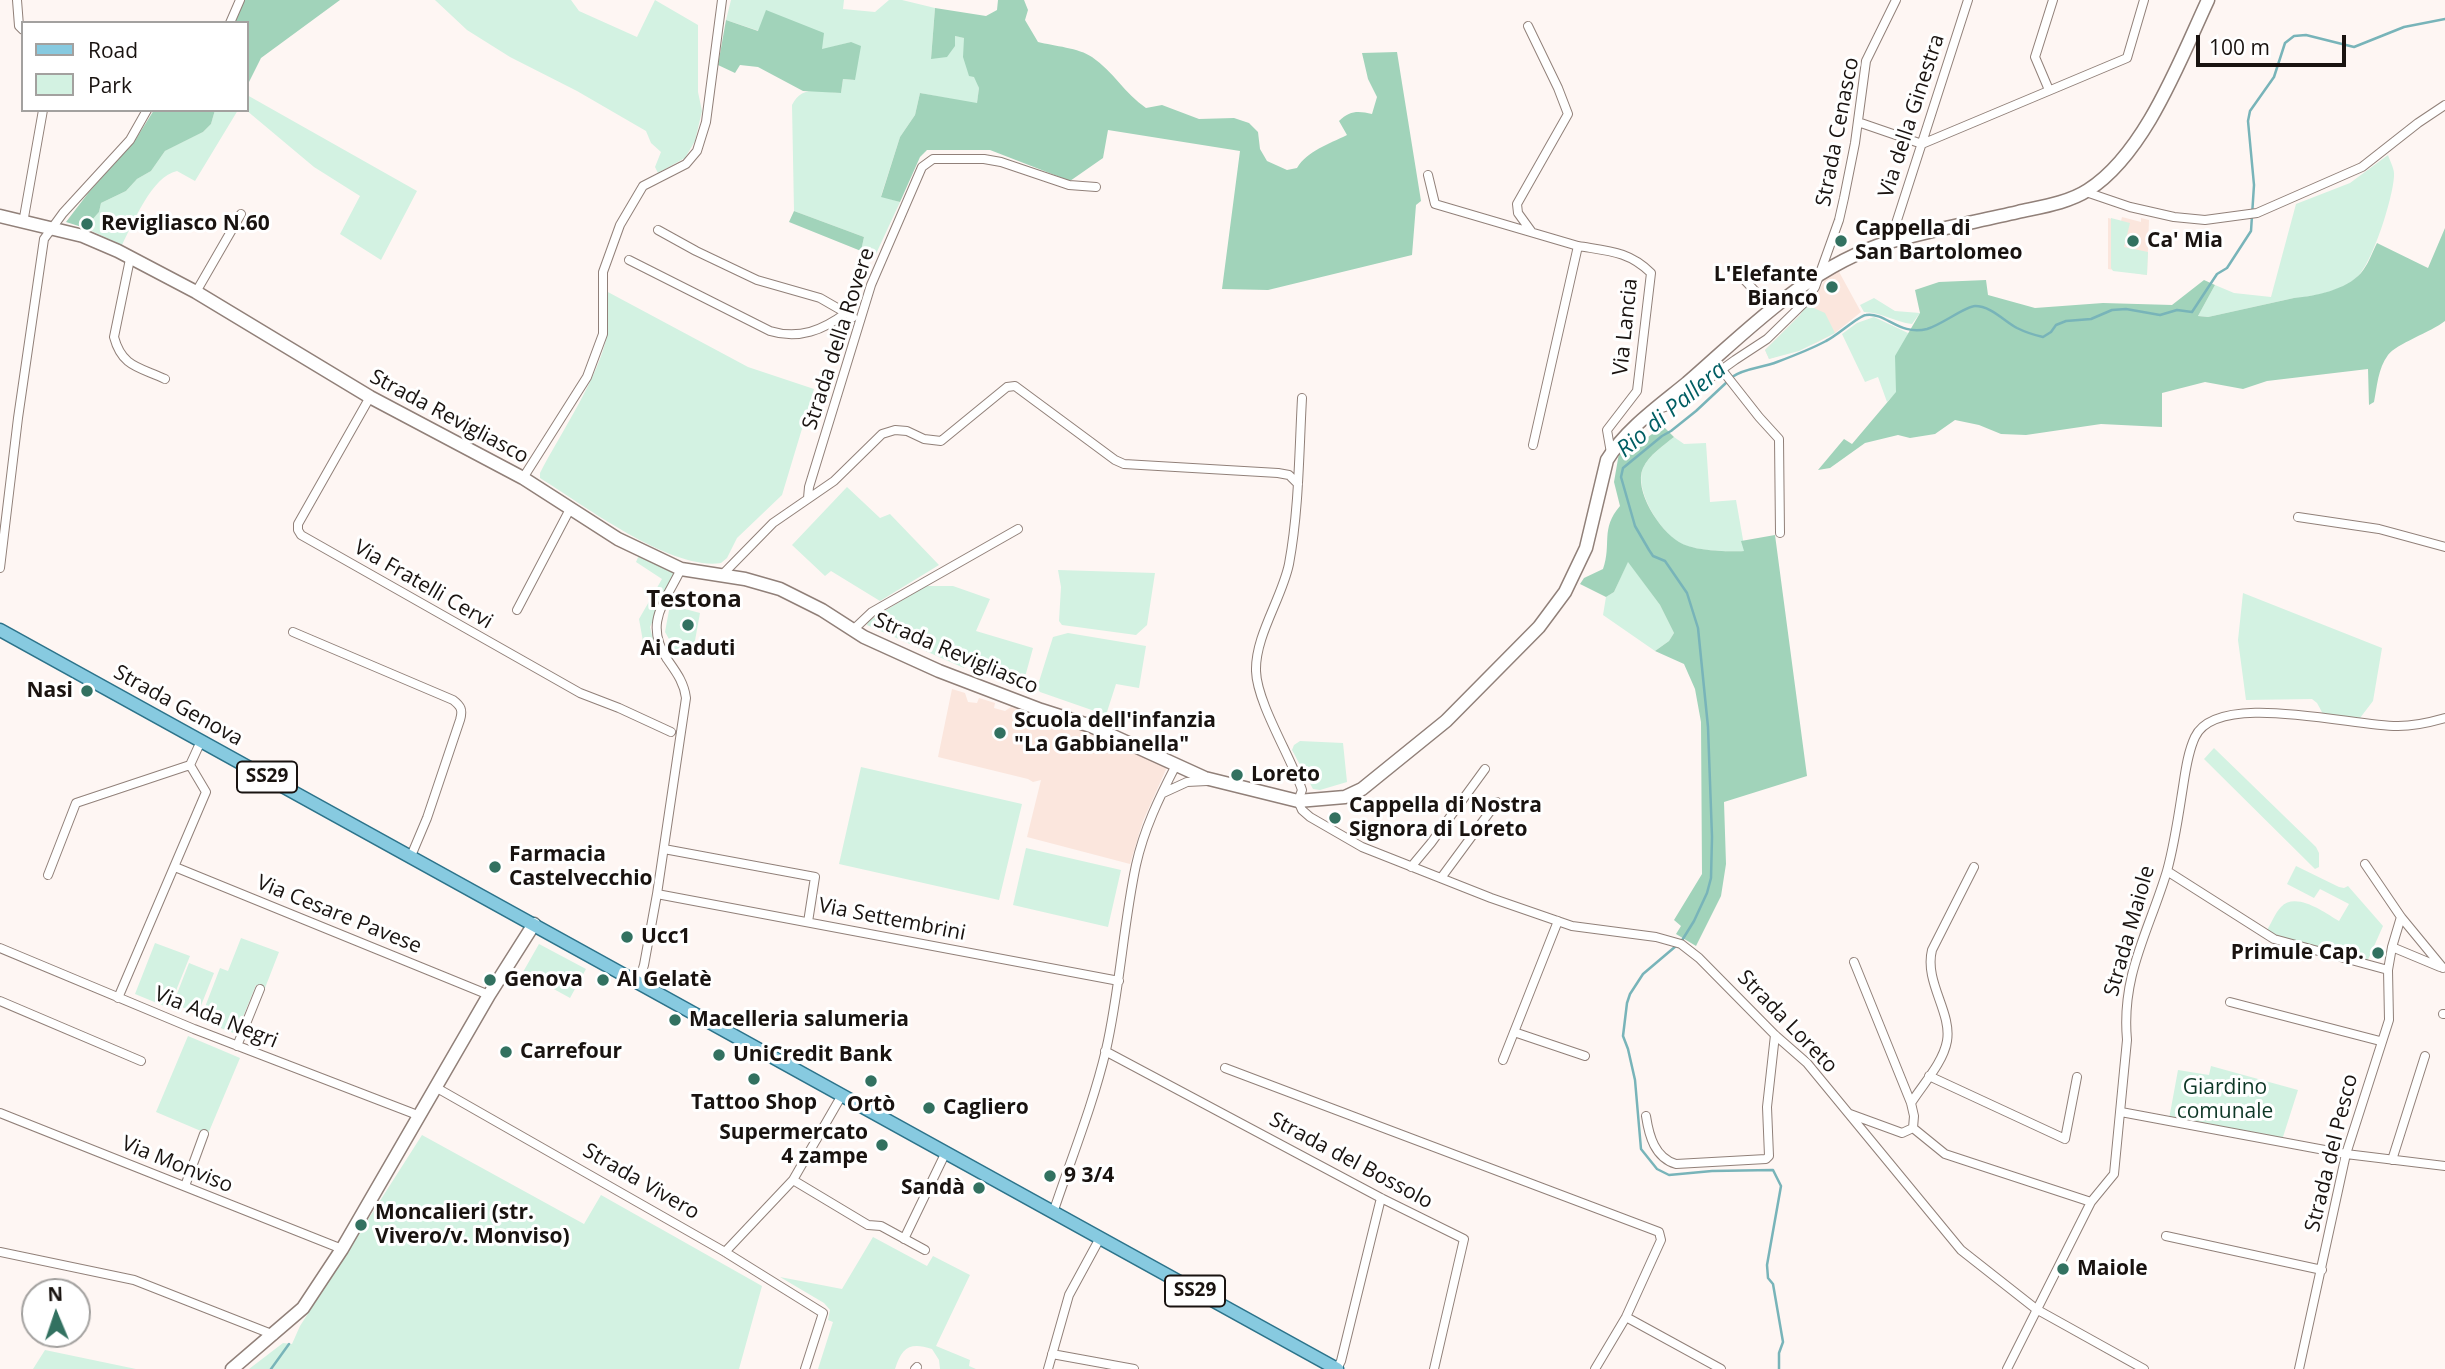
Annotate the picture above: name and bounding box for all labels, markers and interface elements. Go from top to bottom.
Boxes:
legend [21,21,248,112]
scale bar [2200,21,2350,65]
street label: Via della Ginestra [1874,31,1950,201]
text: 100 m [2209,33,2270,61]
text: Road [88,36,138,64]
street label: Strada Cenasco [1811,55,1865,209]
text: Park [88,71,132,99]
place label: Revigliasco N.60 [101,211,270,237]
marker: Revigliasco N.60 [79,216,95,232]
place label: Cappella di San Bartolomeo [1855,216,2022,266]
place label: Ca' Mia [2147,228,2223,254]
marker: Cappella di San Bartolomeo [1833,233,1849,249]
marker: Ca' Mia [2125,233,2141,249]
street label: Strada della Rovere [798,245,880,433]
place label: L'Elefante Bianco [1714,262,1818,312]
street label: Via Lancia [1608,277,1644,377]
marker: L'Elefante Bianco [1824,279,1840,295]
water label: Rio di Pallera [1612,356,1732,464]
street label: Strada Revigliasco [365,365,533,469]
street label: Via Fratelli Cervi [349,535,497,635]
district label: Testona [646,586,742,614]
street label: Strada Revigliasco [870,608,1042,700]
marker: Ai Caduti [680,617,696,633]
place label: Ai Caduti [640,636,736,662]
street label: Strada Genova [109,660,247,752]
place label: Nasi [26,678,73,704]
marker: Nasi [79,683,95,699]
place label: Scuola dell'infanzia "La Gabbianella" [1014,708,1216,758]
marker: Scuola dell'infanzia "La Gabbianella" [992,725,1008,741]
road number: SS29 [237,762,297,792]
place label: Loreto [1251,762,1320,788]
marker: Loreto [1229,767,1245,783]
place label: Cappella di Nostra Signora di Loreto [1349,793,1542,843]
marker: Cappella di Nostra Signora di Loreto [1327,810,1343,826]
place label: Farmacia Castelvecchio [509,842,653,892]
marker: Farmacia Castelvecchio [487,859,503,875]
street label: Strada Maiole [2099,863,2161,999]
street label: Via Cesare Pavese [253,870,425,960]
street label: Via Settembrini [816,893,968,947]
place label: Ucc1 [641,924,690,950]
marker: Ucc1 [619,929,635,945]
place label: Primule Cap. [2231,940,2364,966]
marker: Primule Cap. [2370,945,2386,961]
street label: Strada Loreto [1732,965,1842,1079]
place label: Genova [504,967,583,993]
place label: Al Gelatè [617,967,712,993]
marker: Genova [482,972,498,988]
marker: Al Gelatè [595,972,611,988]
street label: Via Ada Negri [151,982,281,1054]
place label: Macelleria salumeria [689,1007,909,1033]
marker: Macelleria salumeria [667,1012,683,1028]
place label: Carrefour [520,1039,622,1065]
place label: UniCredit Bank [733,1042,892,1068]
marker: Carrefour [498,1044,514,1060]
marker: UniCredit Bank [711,1047,727,1063]
marker: Tattoo Shop [746,1071,762,1087]
street label: Strada del Pesco [2300,1071,2364,1235]
marker: Ortò [863,1073,879,1089]
park label: Giardino comunale [2177,1075,2273,1125]
place label: Tattoo Shop [691,1090,817,1116]
place label: Ortò [847,1092,895,1118]
place label: Cagliero [943,1095,1029,1121]
marker: Cagliero [921,1100,937,1116]
street label: Strada del Bossolo [1265,1107,1437,1215]
place label: Supermercato 4 zampe [719,1120,868,1170]
street label: Via Monviso [118,1131,236,1199]
marker: Supermercato 4 zampe [874,1137,890,1153]
street label: Strada Vivero [578,1138,704,1226]
place label: 9 3/4 [1064,1163,1114,1189]
marker: 9 3/4 [1042,1168,1058,1184]
place label: Sandà [901,1175,965,1201]
marker: Sandà [971,1180,987,1196]
place label: Moncalieri (str. Vivero/v. Monviso) [375,1200,570,1250]
marker: Moncalieri (str. Vivero/v. Monviso) [353,1217,369,1233]
place label: Maiole [2077,1256,2148,1282]
marker: Maiole [2055,1261,2071,1277]
road number: SS29 [1165,1275,1225,1306]
north arrow [21,1278,91,1348]
text: N [47,1281,64,1307]

